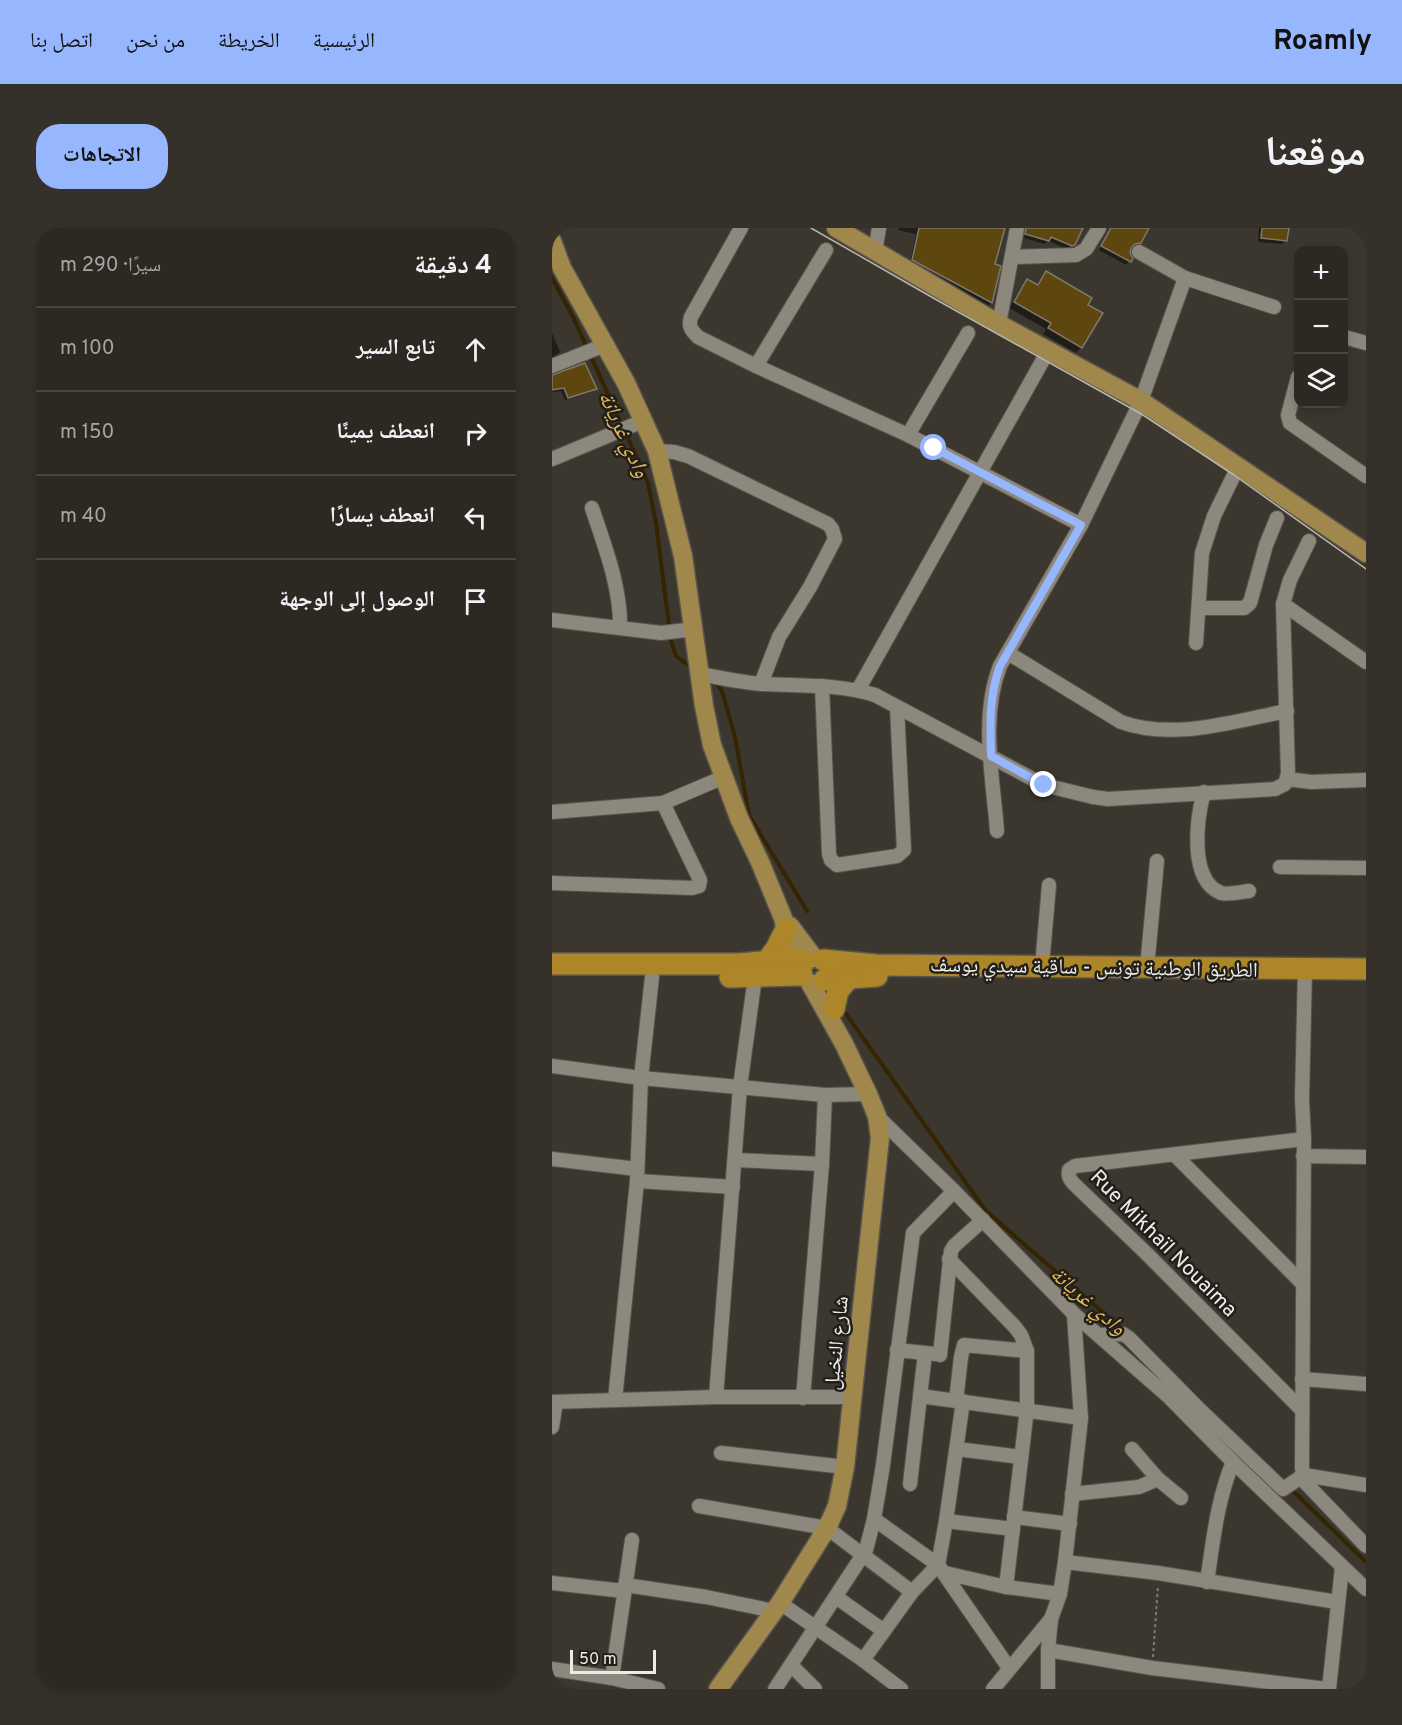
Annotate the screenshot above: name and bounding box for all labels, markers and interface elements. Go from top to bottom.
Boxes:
text: Roamly [1273,24,1372,60]
text: اتصل بنا [30,28,93,55]
text: من نحن [126,28,185,55]
text: الخريطة [218,28,280,55]
text: الرئيسية [313,28,375,55]
button: الاتجاهات [36,124,168,189]
text: موقعنا [1265,128,1366,181]
map controls [1294,246,1348,408]
button: + [1294,246,1348,300]
text: 4 دقيقة [414,250,492,283]
text: سيرًا · 290 m [60,253,161,279]
button: − [1294,300,1348,354]
icon: ahead [459,333,492,366]
text: تابع السير [356,335,435,362]
text: 100 m [60,336,115,362]
button: layers [1294,354,1348,408]
water label: وادي غريانة [590,387,654,483]
icon: right [459,417,492,450]
text: انعطف يمينًا [336,419,435,446]
text: 150 m [60,420,114,446]
route start [920,434,946,460]
icon: left [459,501,492,534]
text: انعطف يسارًا [330,503,435,530]
text: 40 m [60,504,107,530]
icon: arrive [459,585,492,618]
text: الوصول إلى الوجهة [279,587,435,614]
route end [1030,771,1056,797]
street label: الطريق الوطنية تونس - ساقية سيدي يوسف [930,952,1258,986]
street label: Rue Mikhaïl Nouaima [1084,1165,1242,1323]
water label: وادي غريانة [1043,1261,1131,1344]
street label: شارع النخيل [819,1295,856,1392]
scale bar [570,1647,656,1674]
text: 50 m [579,1650,617,1670]

